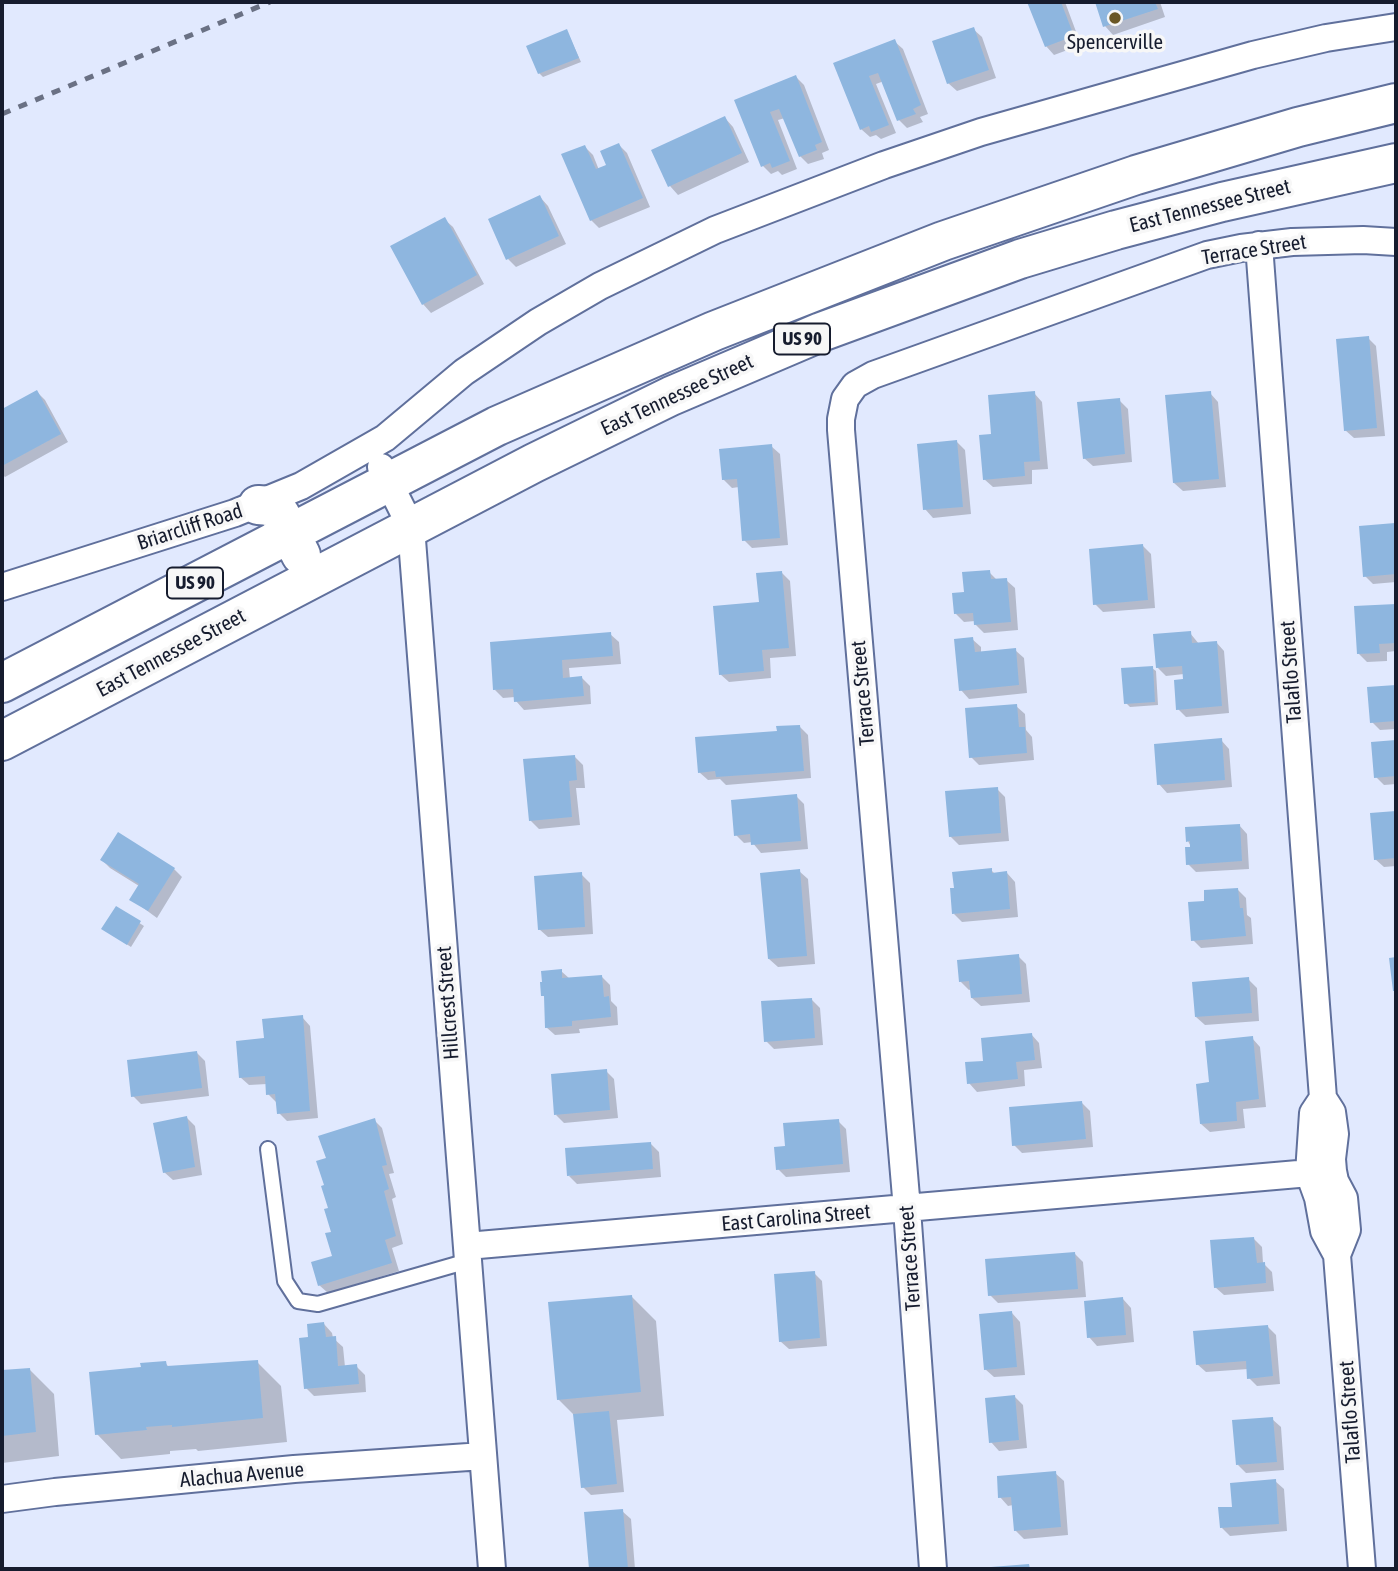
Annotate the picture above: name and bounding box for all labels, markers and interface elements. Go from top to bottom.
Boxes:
marker: Spencerville [1107,10,1123,26]
place label: Spencerville [1067,29,1163,55]
street label: East Tennessee Street [1127,174,1293,238]
street label: Terrace Street [1200,229,1308,271]
road number: US 90 [774,324,830,354]
street label: East Tennessee Street [597,349,757,441]
street label: Briarcliff Road [134,498,246,556]
road number: US 90 [167,568,223,598]
street label: East Tennessee Street [92,603,250,703]
street label: Talaflo Street [1275,620,1307,724]
street label: Terrace Street [846,639,880,747]
street label: Hillcrest Street [431,945,465,1061]
street label: East Carolina Street [720,1199,872,1237]
street label: Terrace Street [894,1205,926,1311]
street label: Talaflo Street [1334,1360,1366,1464]
street label: Alachua Avenue [179,1457,305,1493]

